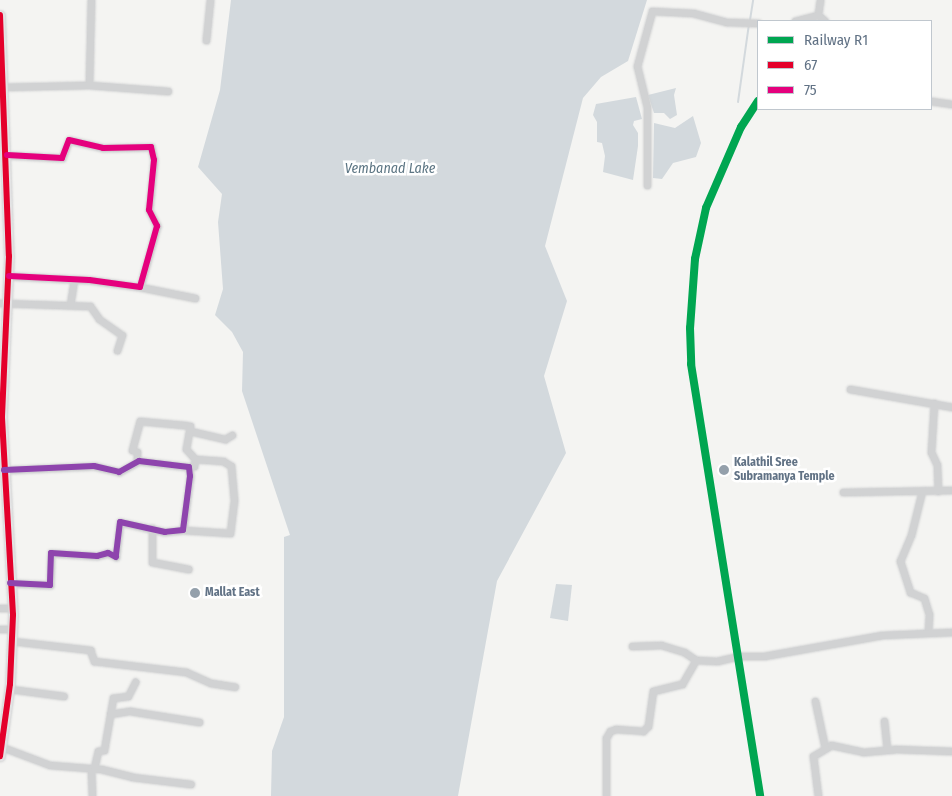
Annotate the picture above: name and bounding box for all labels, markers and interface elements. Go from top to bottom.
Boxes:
legend [757,20,932,110]
text: Railway R1 [804,31,868,49]
text: 67 [804,56,817,74]
text: 75 [804,81,817,99]
water label: Vembanad Lake [345,161,435,177]
place label: Kalathil Sree Subramanya Temple [734,456,835,484]
marker: Kalathil Sree Subramanya Temple [718,464,730,476]
place label: Mallat East [205,586,260,600]
marker: Mallat East [189,587,201,599]

